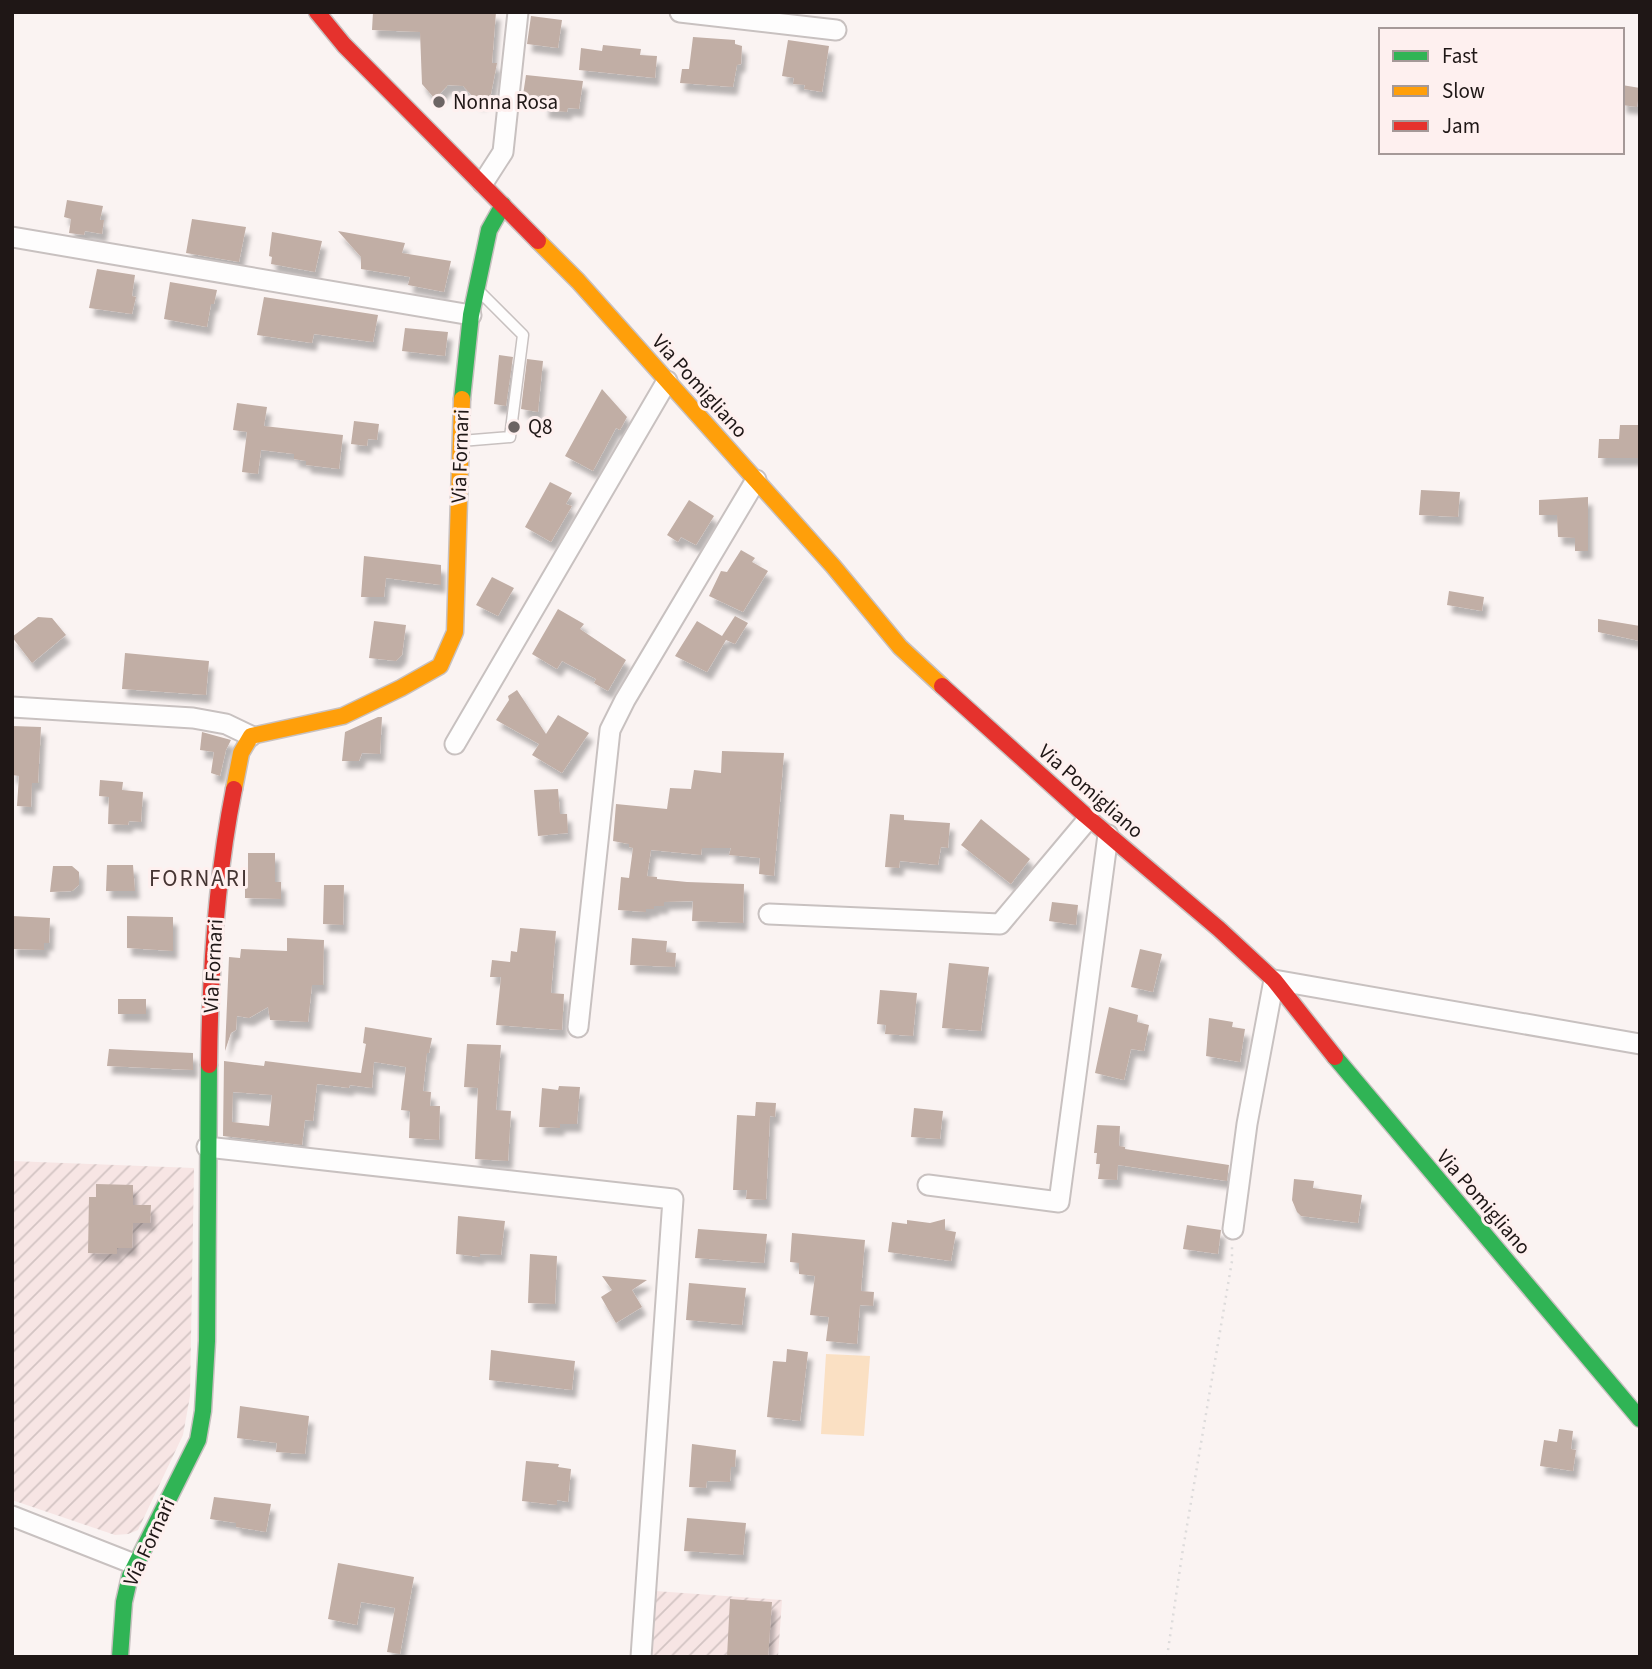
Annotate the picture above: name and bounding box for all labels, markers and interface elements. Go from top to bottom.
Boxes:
legend [1379,28,1624,154]
text: Fast [1442,41,1478,71]
text: Slow [1442,76,1485,106]
place label: Nonna Rosa [453,87,558,117]
marker: Nonna Rosa [431,94,447,110]
text: Jam [1442,111,1480,141]
street label: Via Pomigliano [645,327,755,445]
street label: Via Fornari [443,408,477,504]
place label: Q8 [528,412,552,442]
marker: Q8 [506,419,522,435]
street label: Via Pomigliano [1032,737,1150,845]
district label: FORNARI [149,862,249,895]
street label: Via Fornari [196,918,230,1014]
street label: Via Pomigliano [1430,1143,1538,1261]
street label: Via Fornari [116,1493,182,1591]

